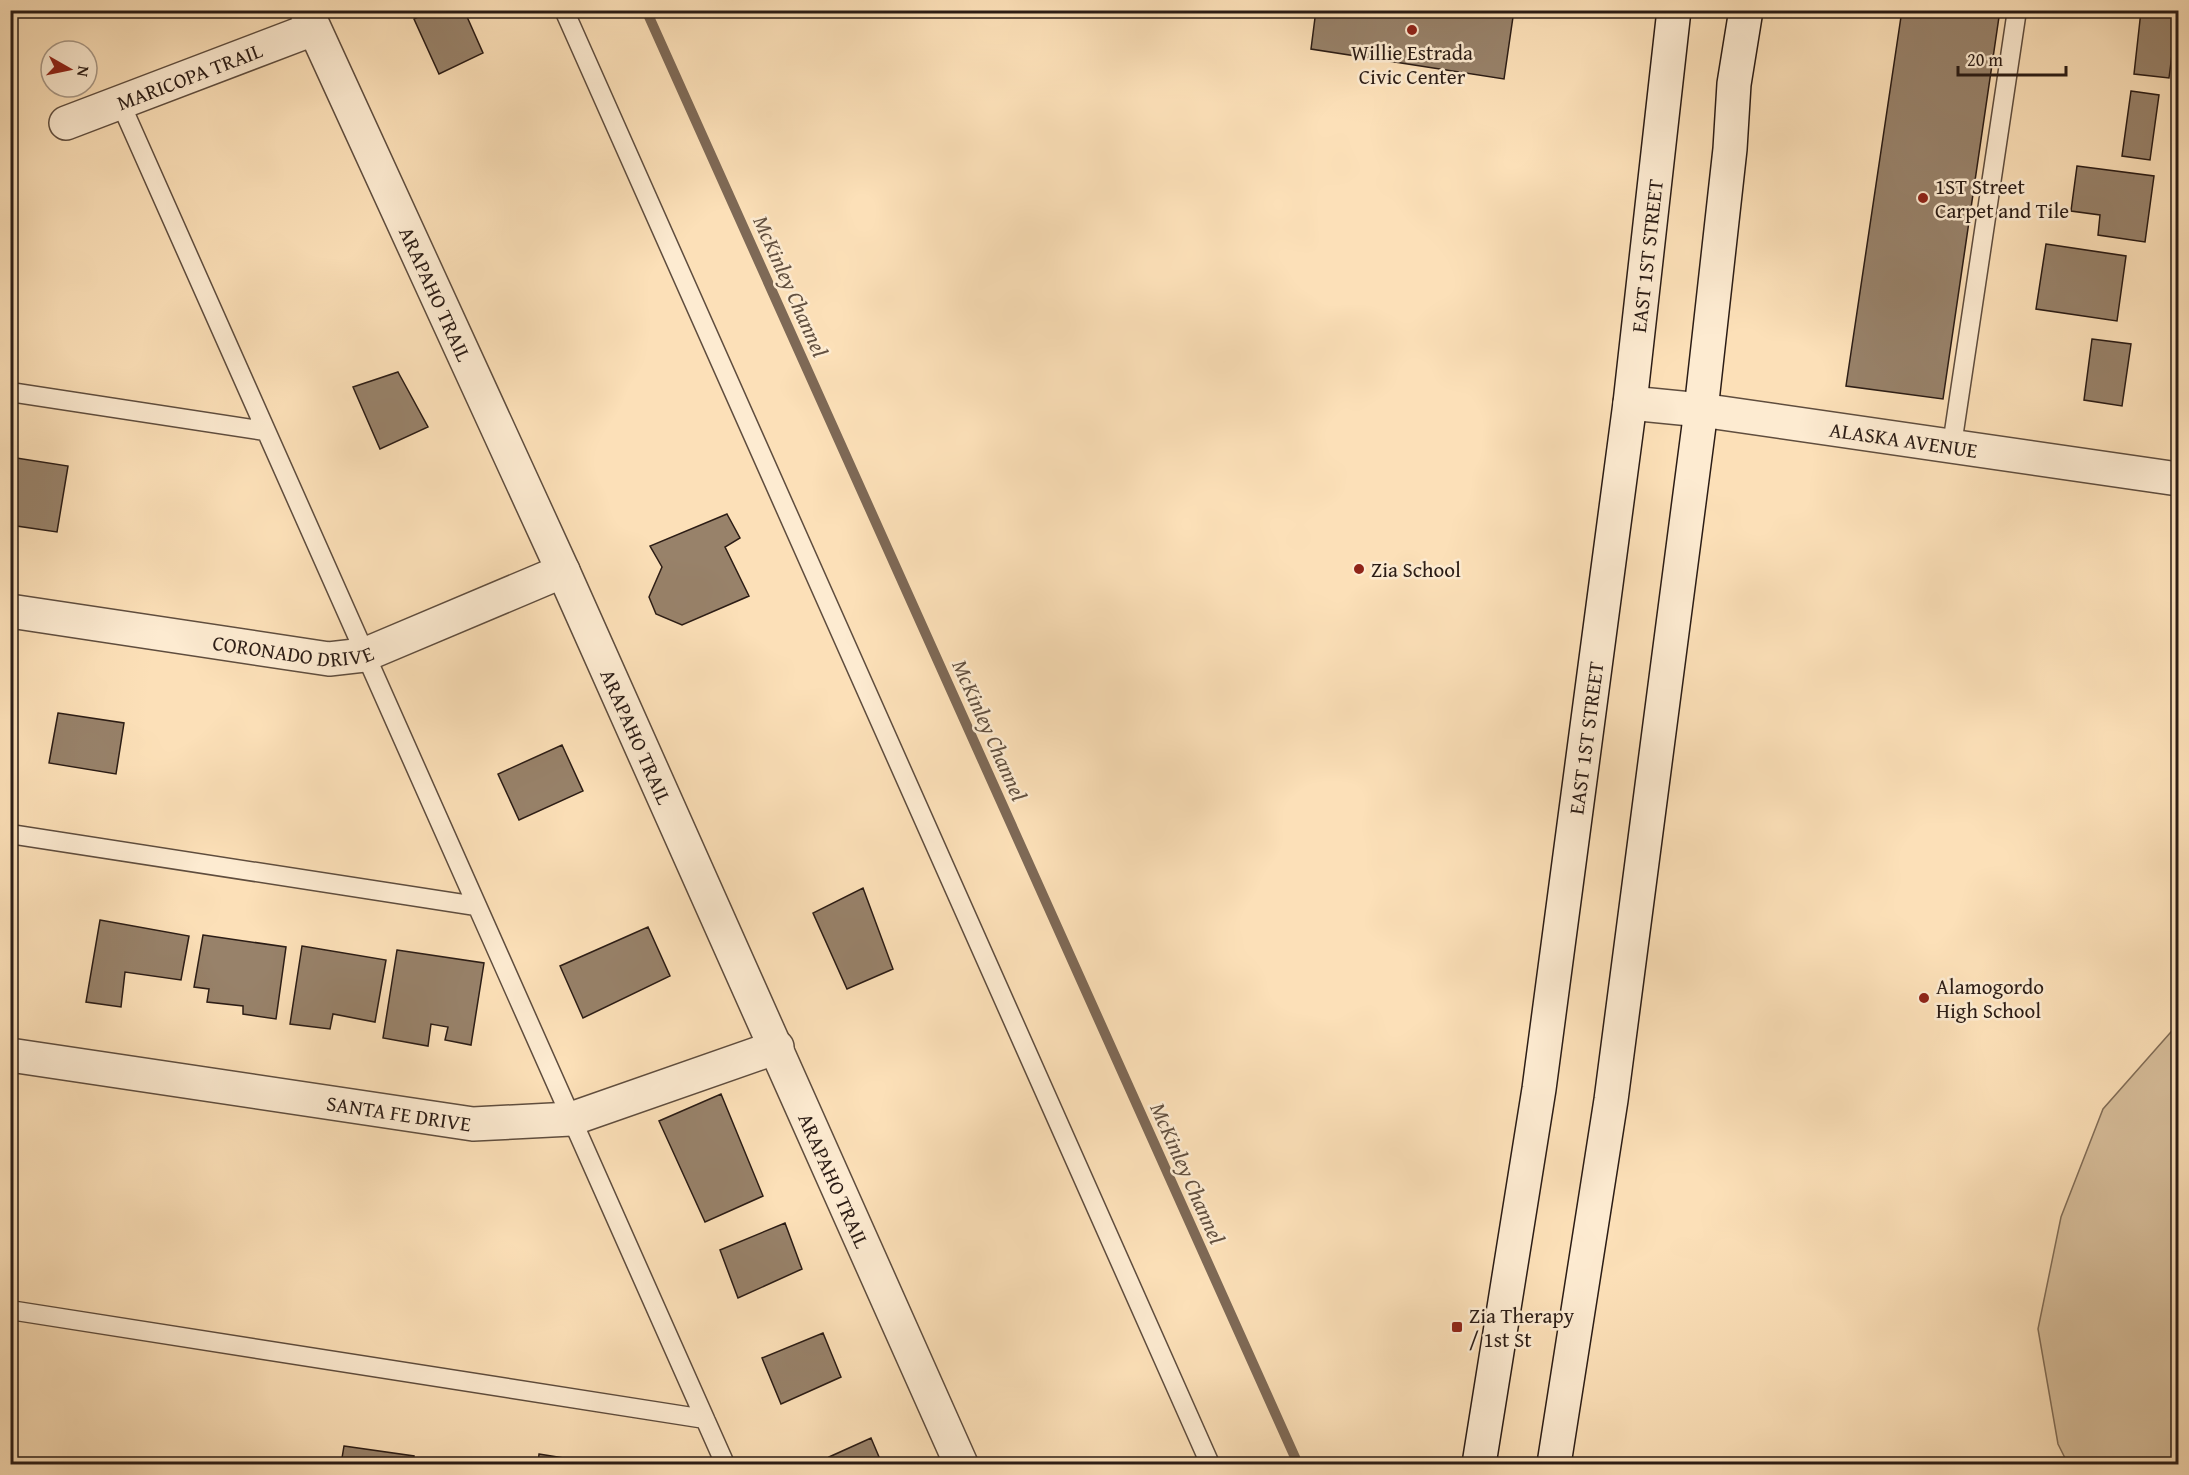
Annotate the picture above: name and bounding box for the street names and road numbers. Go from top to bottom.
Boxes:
street label: MARICOPA TRAIL [112,34,267,118]
street label: EAST 1ST STREET [1623,177,1670,334]
street label: ARAPAHO TRAIL [392,221,480,366]
street label: ALASKA AVENUE [1827,413,1980,465]
street label: CORONADO DRIVE [211,626,379,674]
street label: EAST 1ST STREET [1560,659,1611,816]
street label: ARAPAHO TRAIL [593,664,680,809]
street label: SANTA FE DRIVE [324,1087,474,1139]
street label: ARAPAHO TRAIL [791,1108,878,1253]

